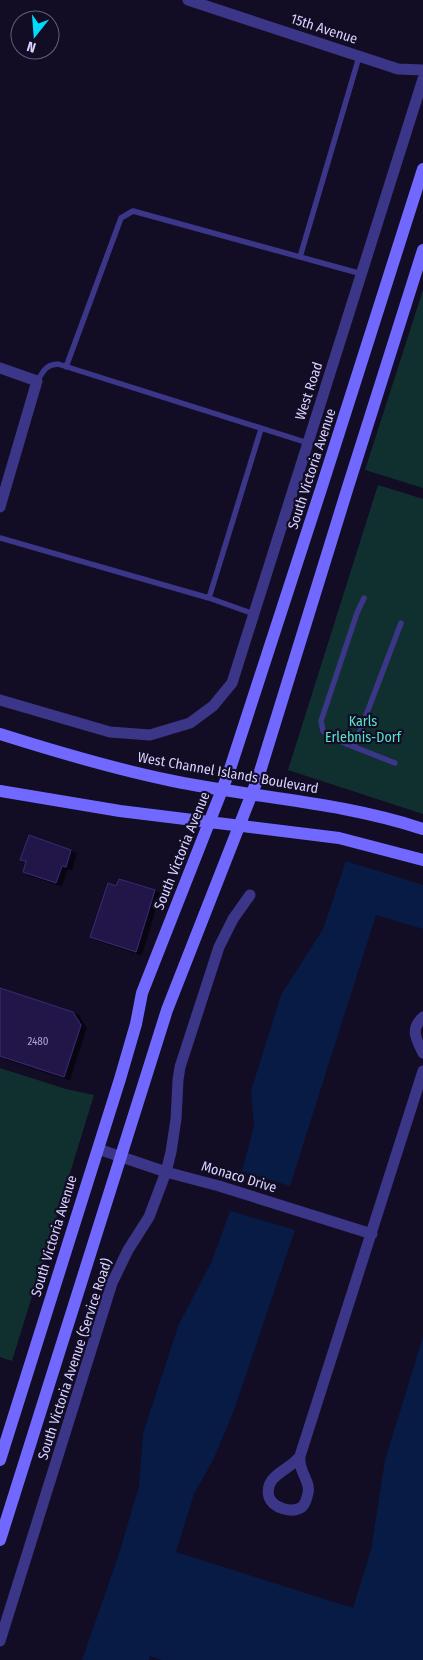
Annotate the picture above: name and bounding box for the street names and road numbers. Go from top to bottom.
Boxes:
street label: 15th Avenue [289,10,360,48]
street label: West Road [292,360,326,422]
street label: South Victoria Avenue [284,406,340,531]
street label: West Channel Islands Boulevard [136,749,320,797]
street label: South Victoria Avenue [151,789,213,913]
street label: Monaco Drive [199,1158,279,1196]
street label: South Victoria Avenue [27,1173,81,1299]
street label: South Victoria Avenue (Service Road) [34,1256,116,1462]

